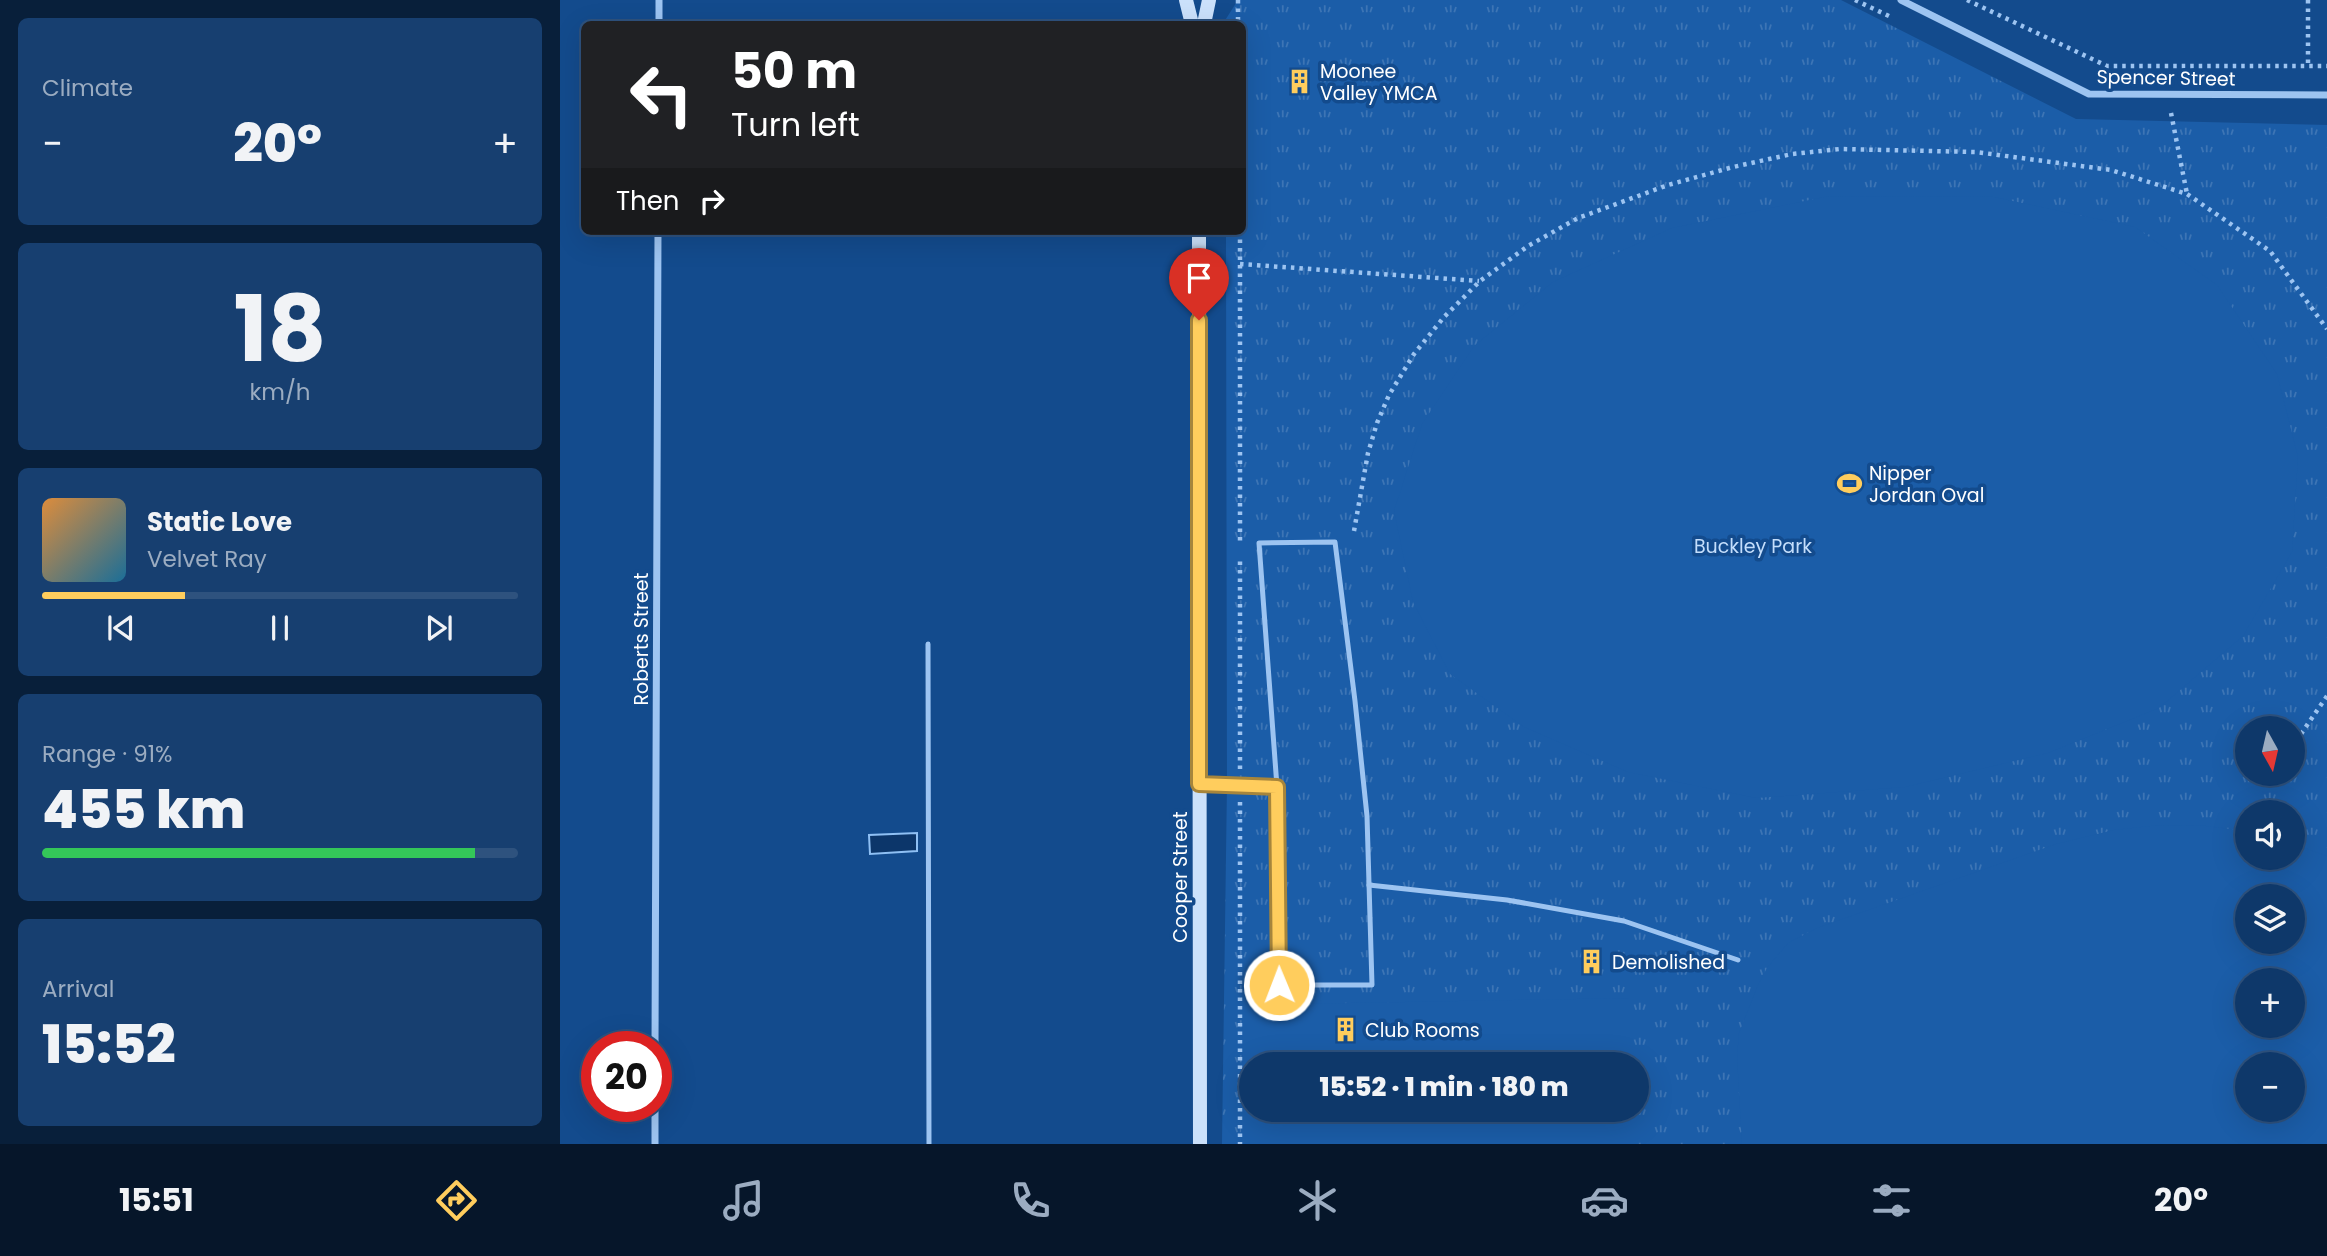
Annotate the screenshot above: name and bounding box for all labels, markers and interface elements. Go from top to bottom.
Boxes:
text: 50 m [731,37,857,105]
icon: left [616,49,707,140]
place label: Moonee Valley YMCA [1320,58,1438,107]
street label: Spencer Street [2096,63,2236,93]
building icon: Moonee Valley YMCA [1286,68,1314,96]
text: Climate [42,72,133,104]
text: Turn left [731,102,860,147]
text: 20° [233,107,322,180]
text: − [42,117,63,170]
text: + [492,117,518,170]
icon: right [693,182,731,220]
text: Then [616,183,679,219]
pin [1169,248,1229,320]
icon: arrive [1180,259,1218,297]
text: 18 [233,265,327,393]
text: km/h [249,376,311,408]
place label: Nipper Jordan Oval [1869,460,1984,509]
sports icon: Nipper Jordan Oval [1835,470,1863,498]
text: Static Love [147,504,292,540]
park label: Buckley Park [1694,533,1812,560]
text: Velvet Ray [147,543,267,575]
street label: Roberts Street [628,572,655,705]
icon: previous [102,609,140,647]
icon: pause [261,609,299,647]
icon: next [420,609,458,647]
north arrow [2235,716,2305,786]
map controls [2235,716,2305,1122]
text: Range · 91% [42,738,173,770]
text: 455 km [42,773,245,846]
button: sound [2235,800,2305,870]
street label: Cooper Street [1167,811,1194,943]
button: layers [2235,884,2305,954]
position arrow [1242,948,1316,1022]
building icon: Demolished [1578,948,1606,976]
place label: Demolished [1612,949,1725,976]
button: + [2235,968,2305,1038]
text: Arrival [42,973,114,1005]
text: 15:52 [42,1008,176,1081]
building icon: Club Rooms [1331,1016,1359,1044]
place label: Club Rooms [1365,1017,1480,1044]
speed limit sign: 20 [581,1031,672,1122]
button: − [2235,1052,2305,1122]
text: 15:52 · 1 min · 180 m [1320,1069,1568,1105]
icon: directions [432,1176,481,1225]
icon: music [719,1176,768,1225]
icon: phone [1006,1176,1055,1225]
icon: climate [1293,1176,1342,1225]
icon: car [1580,1176,1629,1225]
icon: filters [1867,1176,1916,1225]
text: 15:51 [119,1177,194,1222]
text: 20° [2154,1177,2208,1222]

